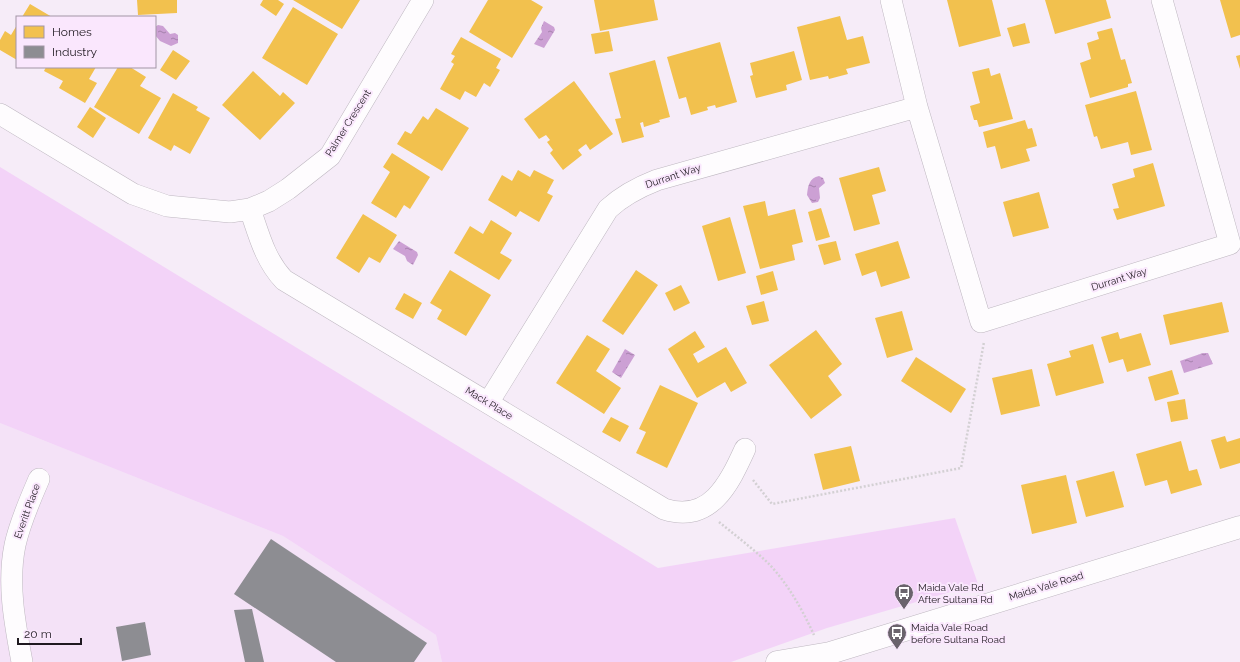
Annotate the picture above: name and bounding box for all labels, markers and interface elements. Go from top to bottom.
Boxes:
legend [16,16,156,68]
text: Homes [52,25,92,39]
text: Industry [52,45,98,59]
street label: Palmer Crescent [323,87,373,158]
street label: Durrant Way [644,162,703,190]
street label: Durrant Way [1090,265,1149,293]
street label: Mack Place [463,385,515,421]
street label: Everitt Place [12,482,42,540]
street label: Maida Vale Road [1008,569,1084,603]
bus stop icon: Maida Vale Rd After Sultana Rd [893,582,915,610]
place label: Maida Vale Rd After Sultana Rd [918,582,993,605]
scale bar [18,620,81,646]
bus stop icon: Maida Vale Road before Sultana Road [886,622,908,650]
place label: Maida Vale Road before Sultana Road [911,622,1005,645]
text: 20 m [24,627,52,641]

